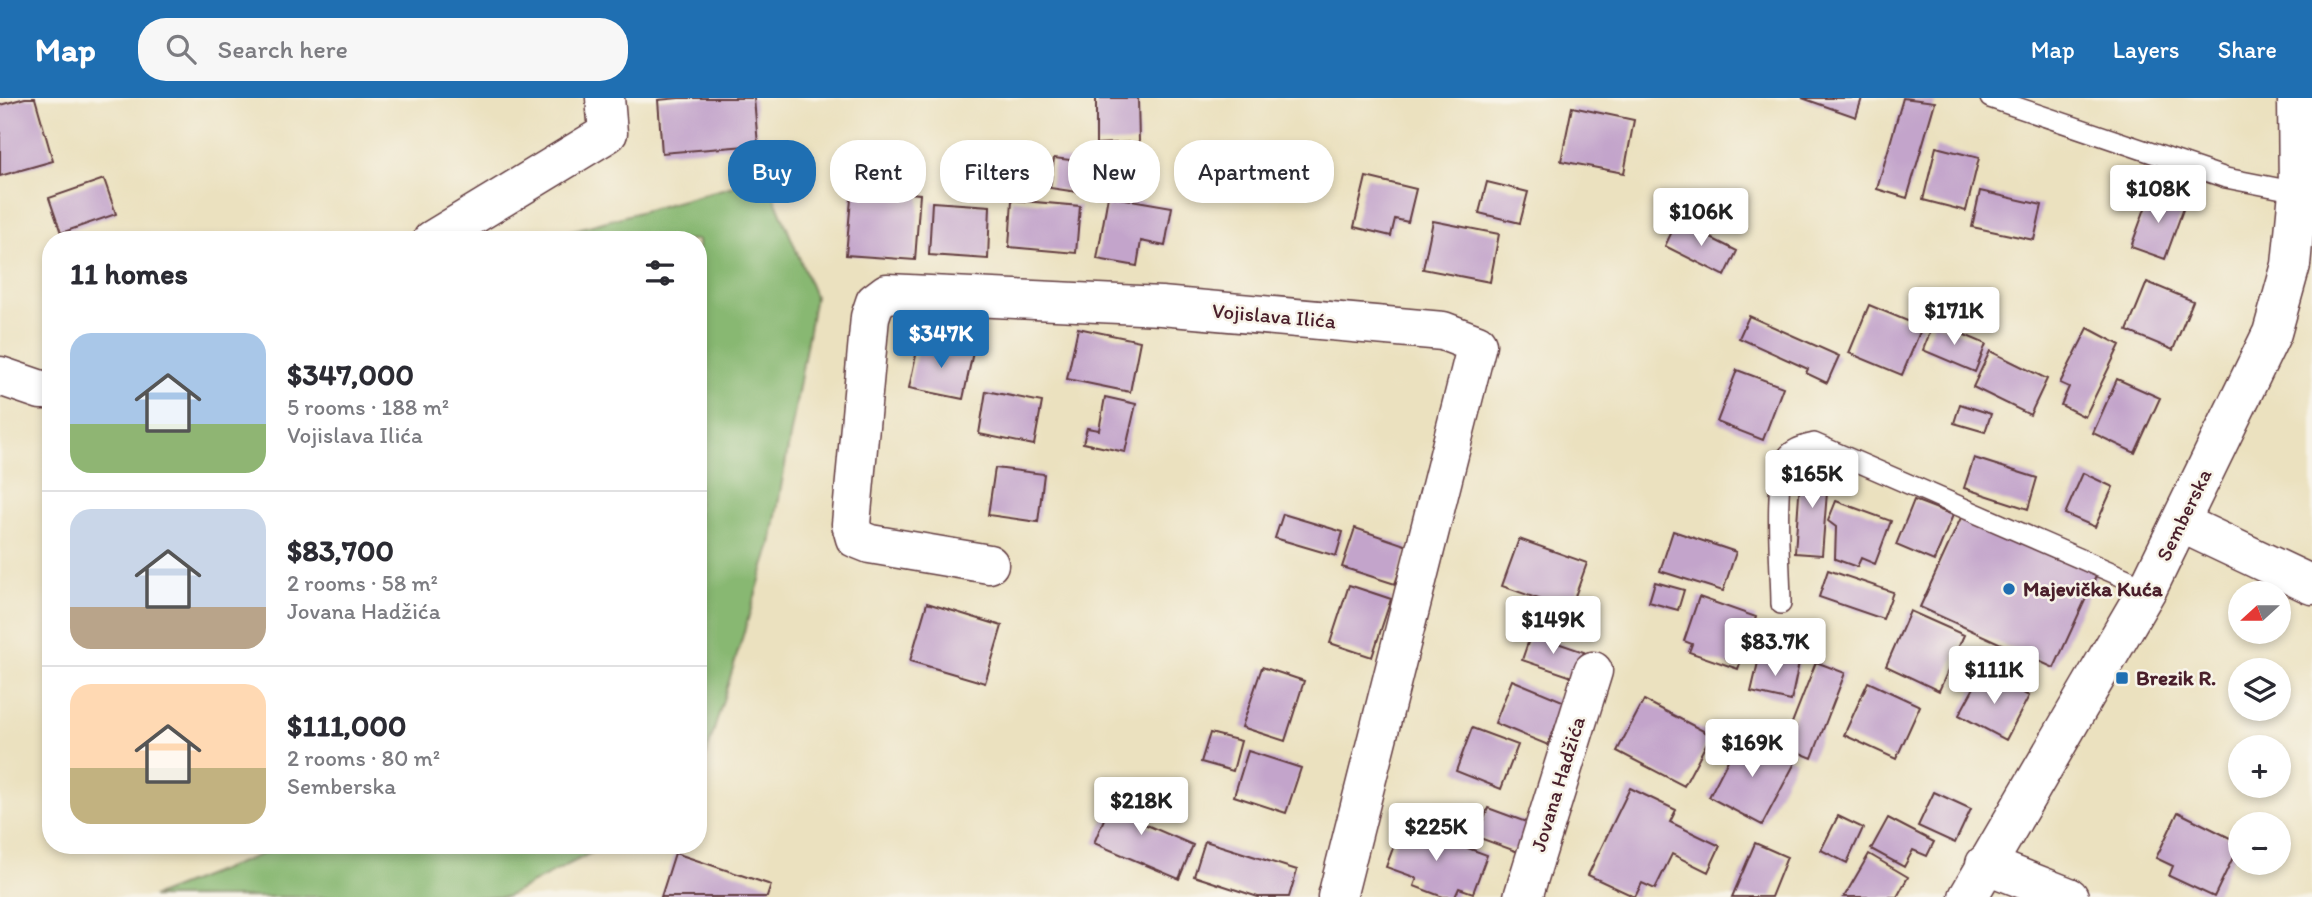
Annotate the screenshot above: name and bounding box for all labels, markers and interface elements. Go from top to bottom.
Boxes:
search box [138,18,628,81]
text: Map [35,30,96,69]
icon: search [162,30,200,68]
text: Search here [218,33,348,65]
text: Map [2031,35,2075,64]
text: Layers [2113,35,2180,64]
text: Share [2218,35,2277,64]
chip: Buy [728,140,816,203]
chip: Rent [830,140,926,203]
chip: Filters [940,140,1054,203]
chip: New [1068,140,1160,203]
chip: Apartment [1174,140,1334,203]
pin: $108K [2109,166,2207,225]
text: $108K [2126,174,2190,202]
pin: $106K [1652,188,1750,248]
text: $106K [1669,197,1733,225]
icon: filters [641,254,679,292]
text: 11 homes [70,255,188,292]
pin: $171K [1905,288,2003,347]
text: $171K [1924,296,1984,324]
street label: Vojislava Ilića [1211,298,1337,333]
pin: $347K [892,310,990,370]
text: $347K [909,319,973,347]
text: $347,000 [287,356,414,393]
icon: home [126,361,210,445]
text: 5 rooms · 188 m² [287,393,449,421]
text: Vojislava Ilića [287,421,423,449]
pin: $165K [1763,450,1861,510]
text: $165K [1781,459,1843,487]
street label: Semberska [2150,464,2217,565]
text: $83,700 [287,532,394,569]
icon: home [126,537,210,621]
text: 2 rooms · 58 m² [287,569,438,597]
place label: Majevička Kuća [2023,576,2164,602]
marker: Majevička Kuća [2001,581,2017,597]
north arrow [2228,581,2291,644]
map controls [2228,581,2291,875]
pin: $149K [1504,596,1602,656]
text: Jovana Hadžića [287,597,441,625]
text: $149K [1522,605,1584,633]
pin: $83.7K [1718,618,1832,678]
text: $83.7K [1741,627,1809,655]
pin: $111K [1945,646,2043,706]
text: $111K [1965,655,2023,683]
button: layers [2228,658,2291,721]
place label: Brezik R. [2136,665,2216,690]
marker: Brezik R. [2114,670,2130,686]
text: $111,000 [287,707,407,744]
icon: home [126,712,210,796]
street label: Jovana Hadžića [1525,713,1590,855]
pin: $169K [1703,720,1801,779]
text: $169K [1721,728,1783,756]
button: + [2228,735,2291,798]
text: 2 rooms · 80 m² [287,744,440,772]
text: Semberska [287,772,396,800]
pin: $218K [1092,778,1190,837]
text: $218K [1110,786,1172,814]
pin: $225K [1387,804,1485,863]
text: $225K [1405,812,1467,840]
button: − [2228,812,2291,875]

